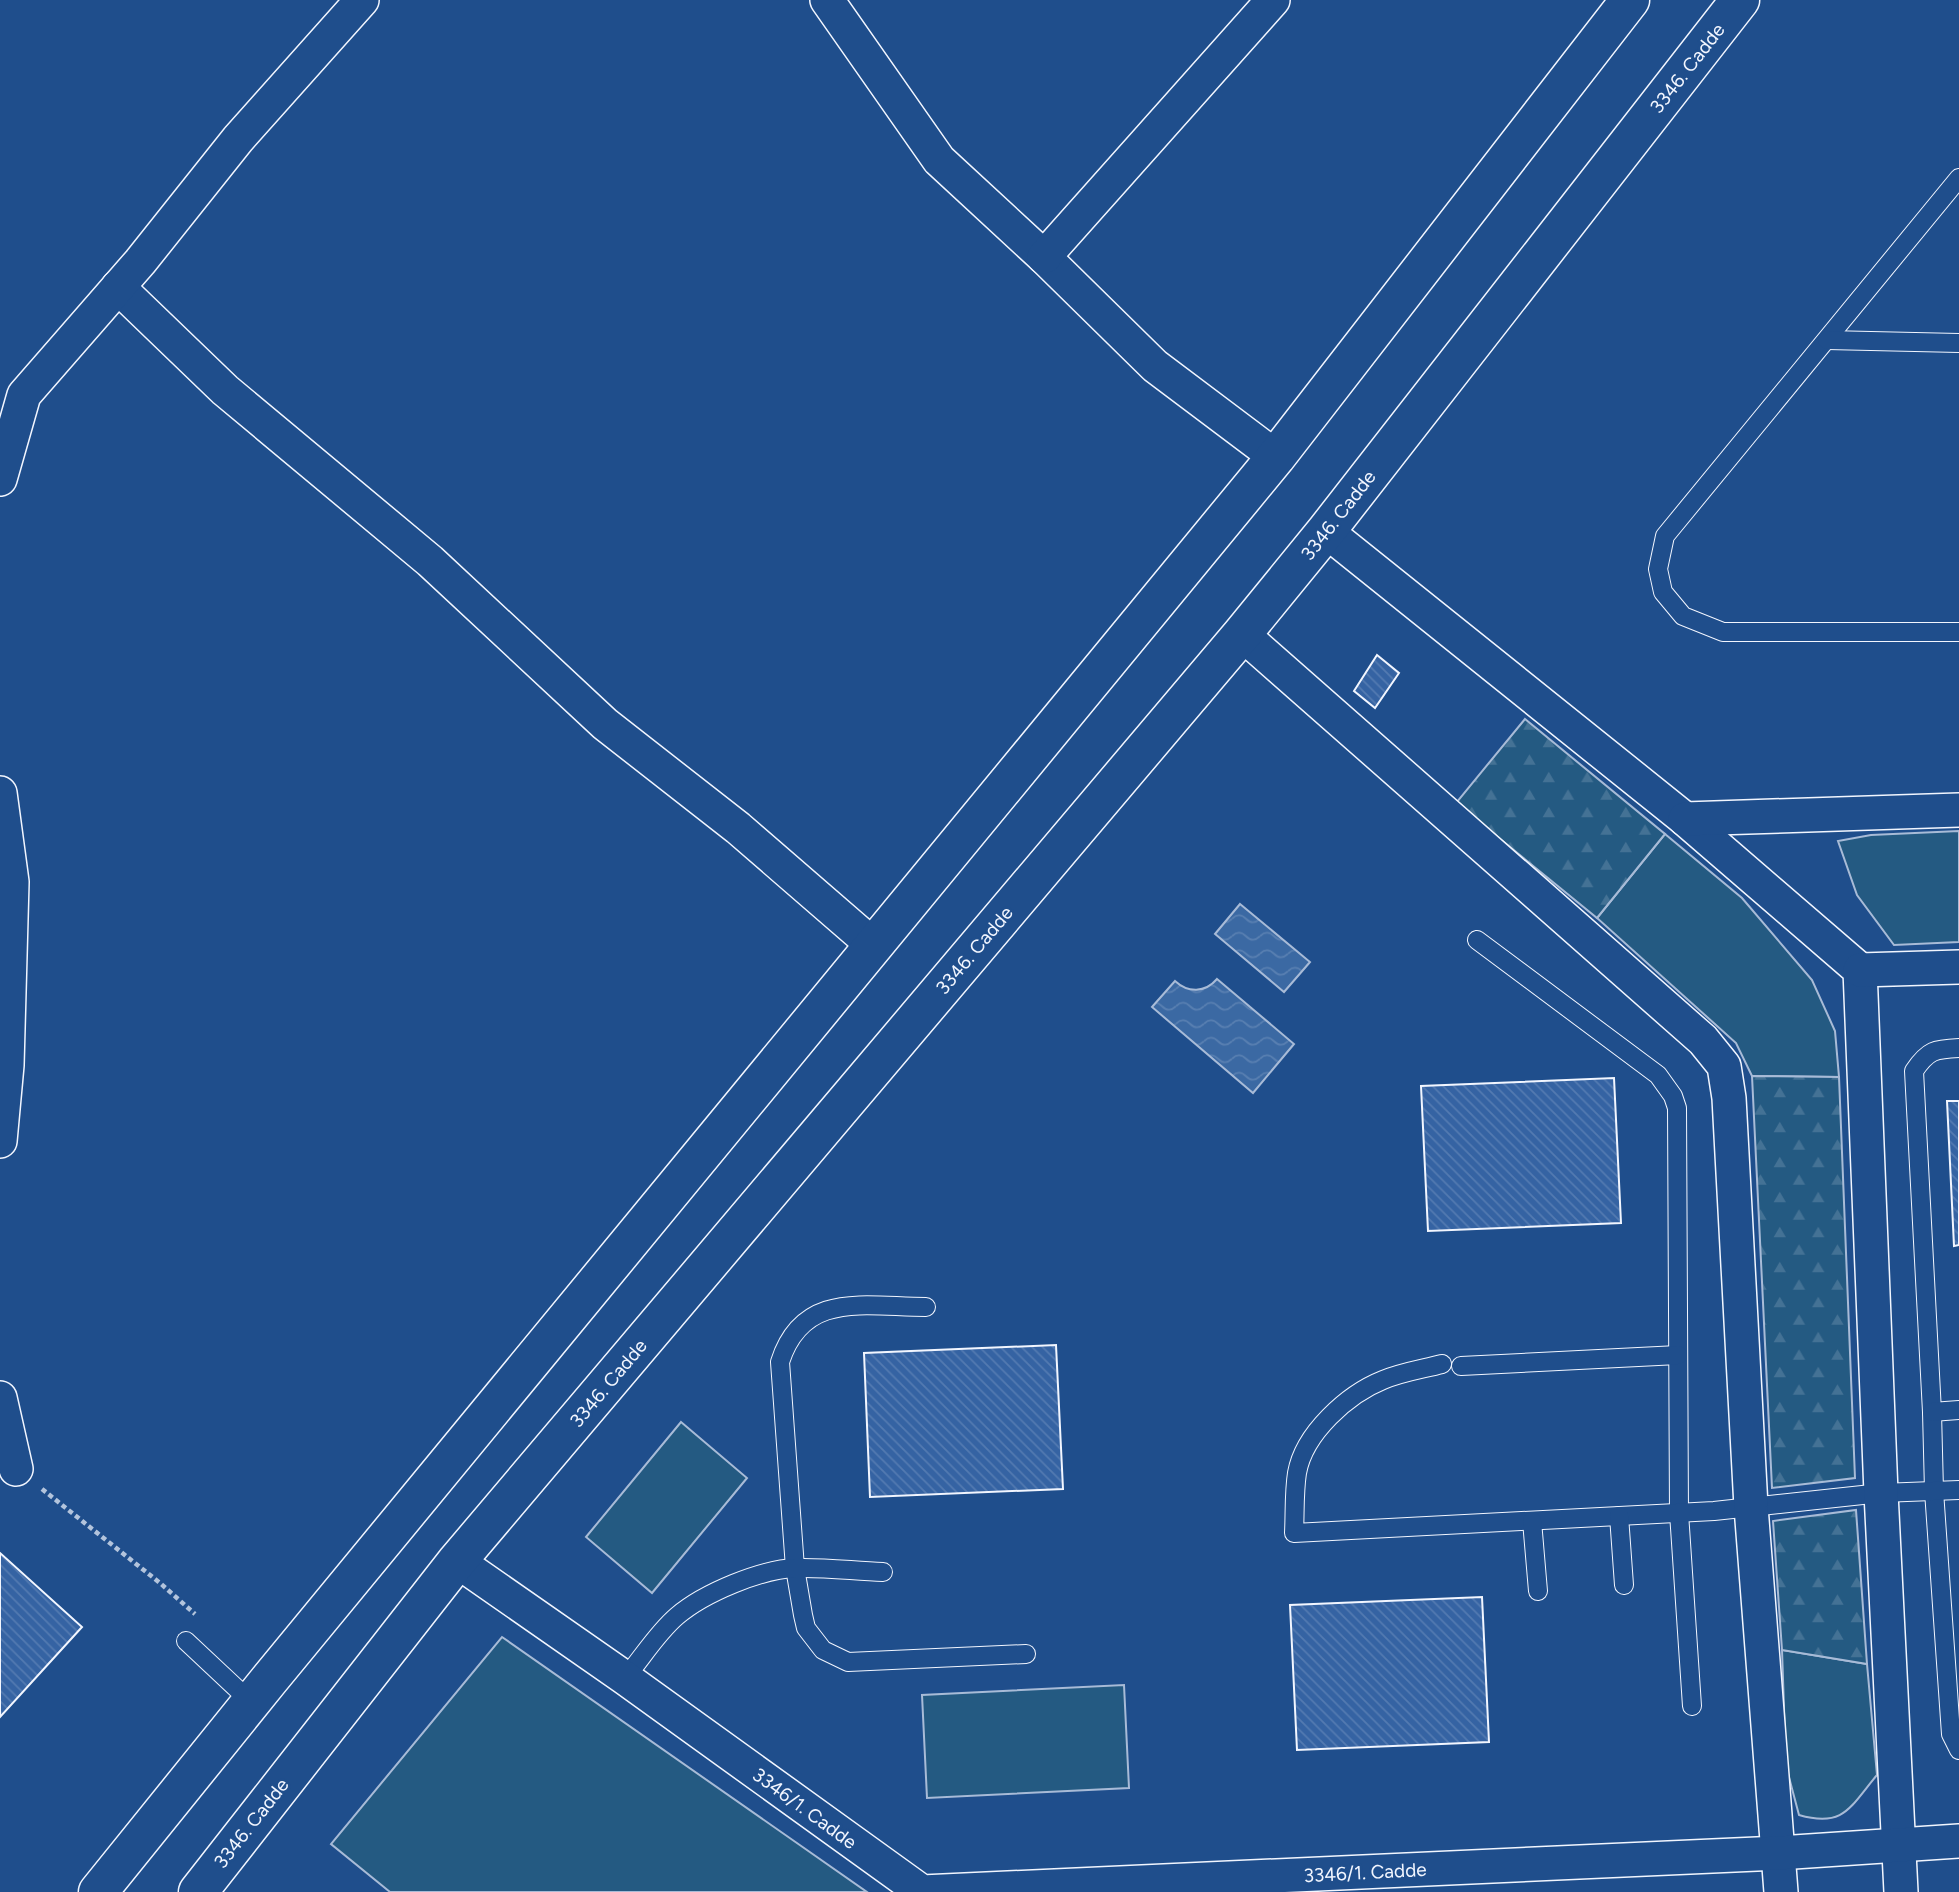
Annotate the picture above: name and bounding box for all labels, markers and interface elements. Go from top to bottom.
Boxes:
street label: 3346. Cadde [1645,19,1730,118]
street label: 3346. Cadde [1296,466,1381,565]
street label: 3346. Cadde [931,902,1018,999]
street label: 3346. Cadde [565,1335,652,1432]
street label: 3346/1. Cadde [748,1763,861,1854]
street label: 3346. Cadde [209,1774,294,1873]
street label: 3346/1. Cadde [1303,1858,1427,1887]

